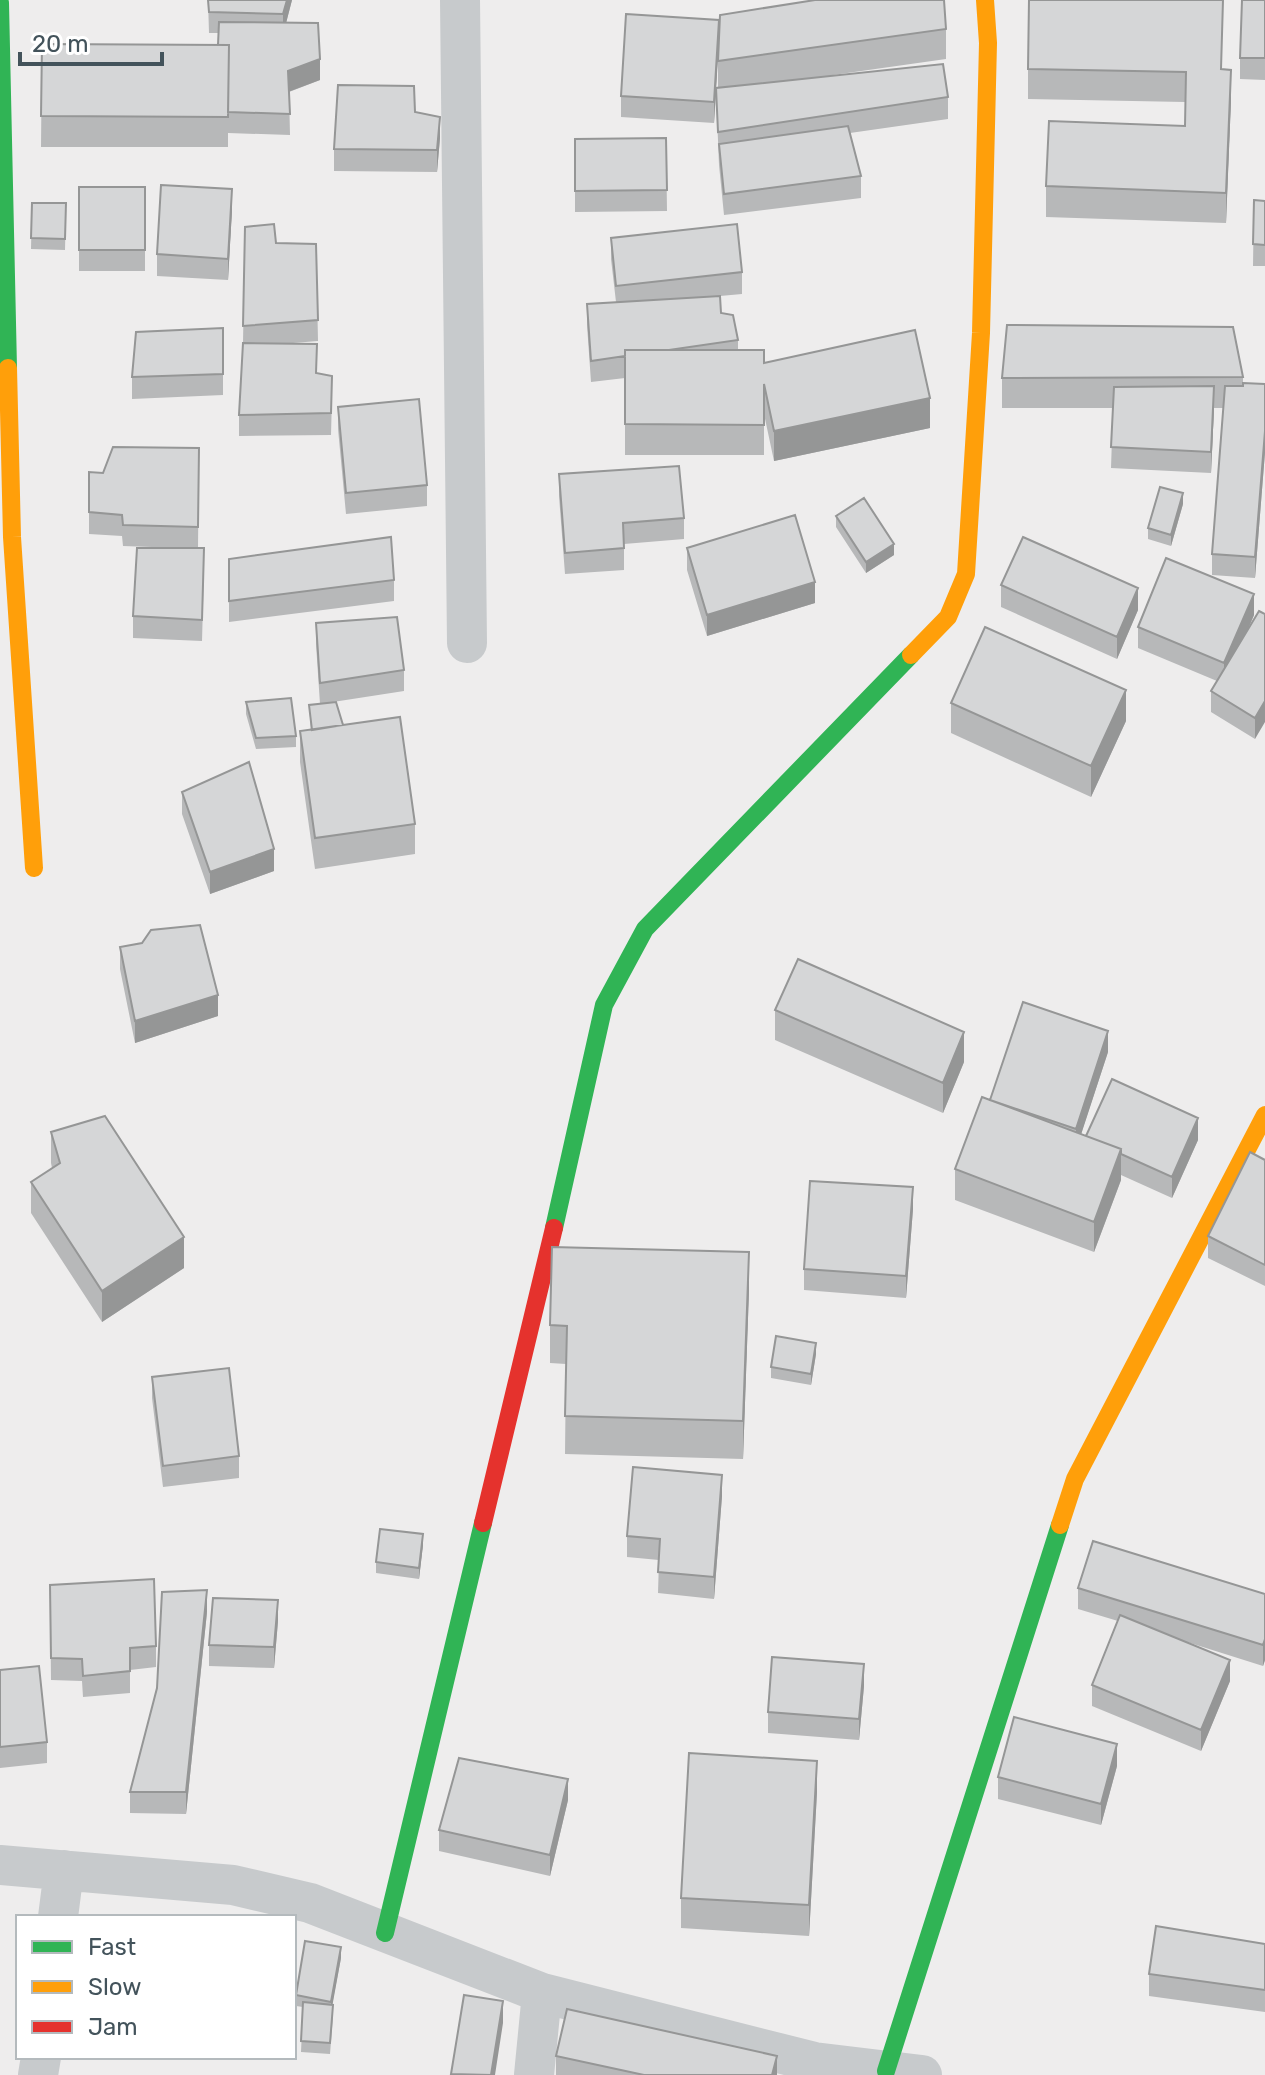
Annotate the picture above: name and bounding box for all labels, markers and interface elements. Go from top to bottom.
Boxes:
scale bar [20,16,162,66]
text: 20 m [32,30,89,58]
legend [16,1915,296,2059]
text: Fast [88,1933,136,1961]
text: Slow [88,1973,141,2001]
text: Jam [88,2013,138,2041]

